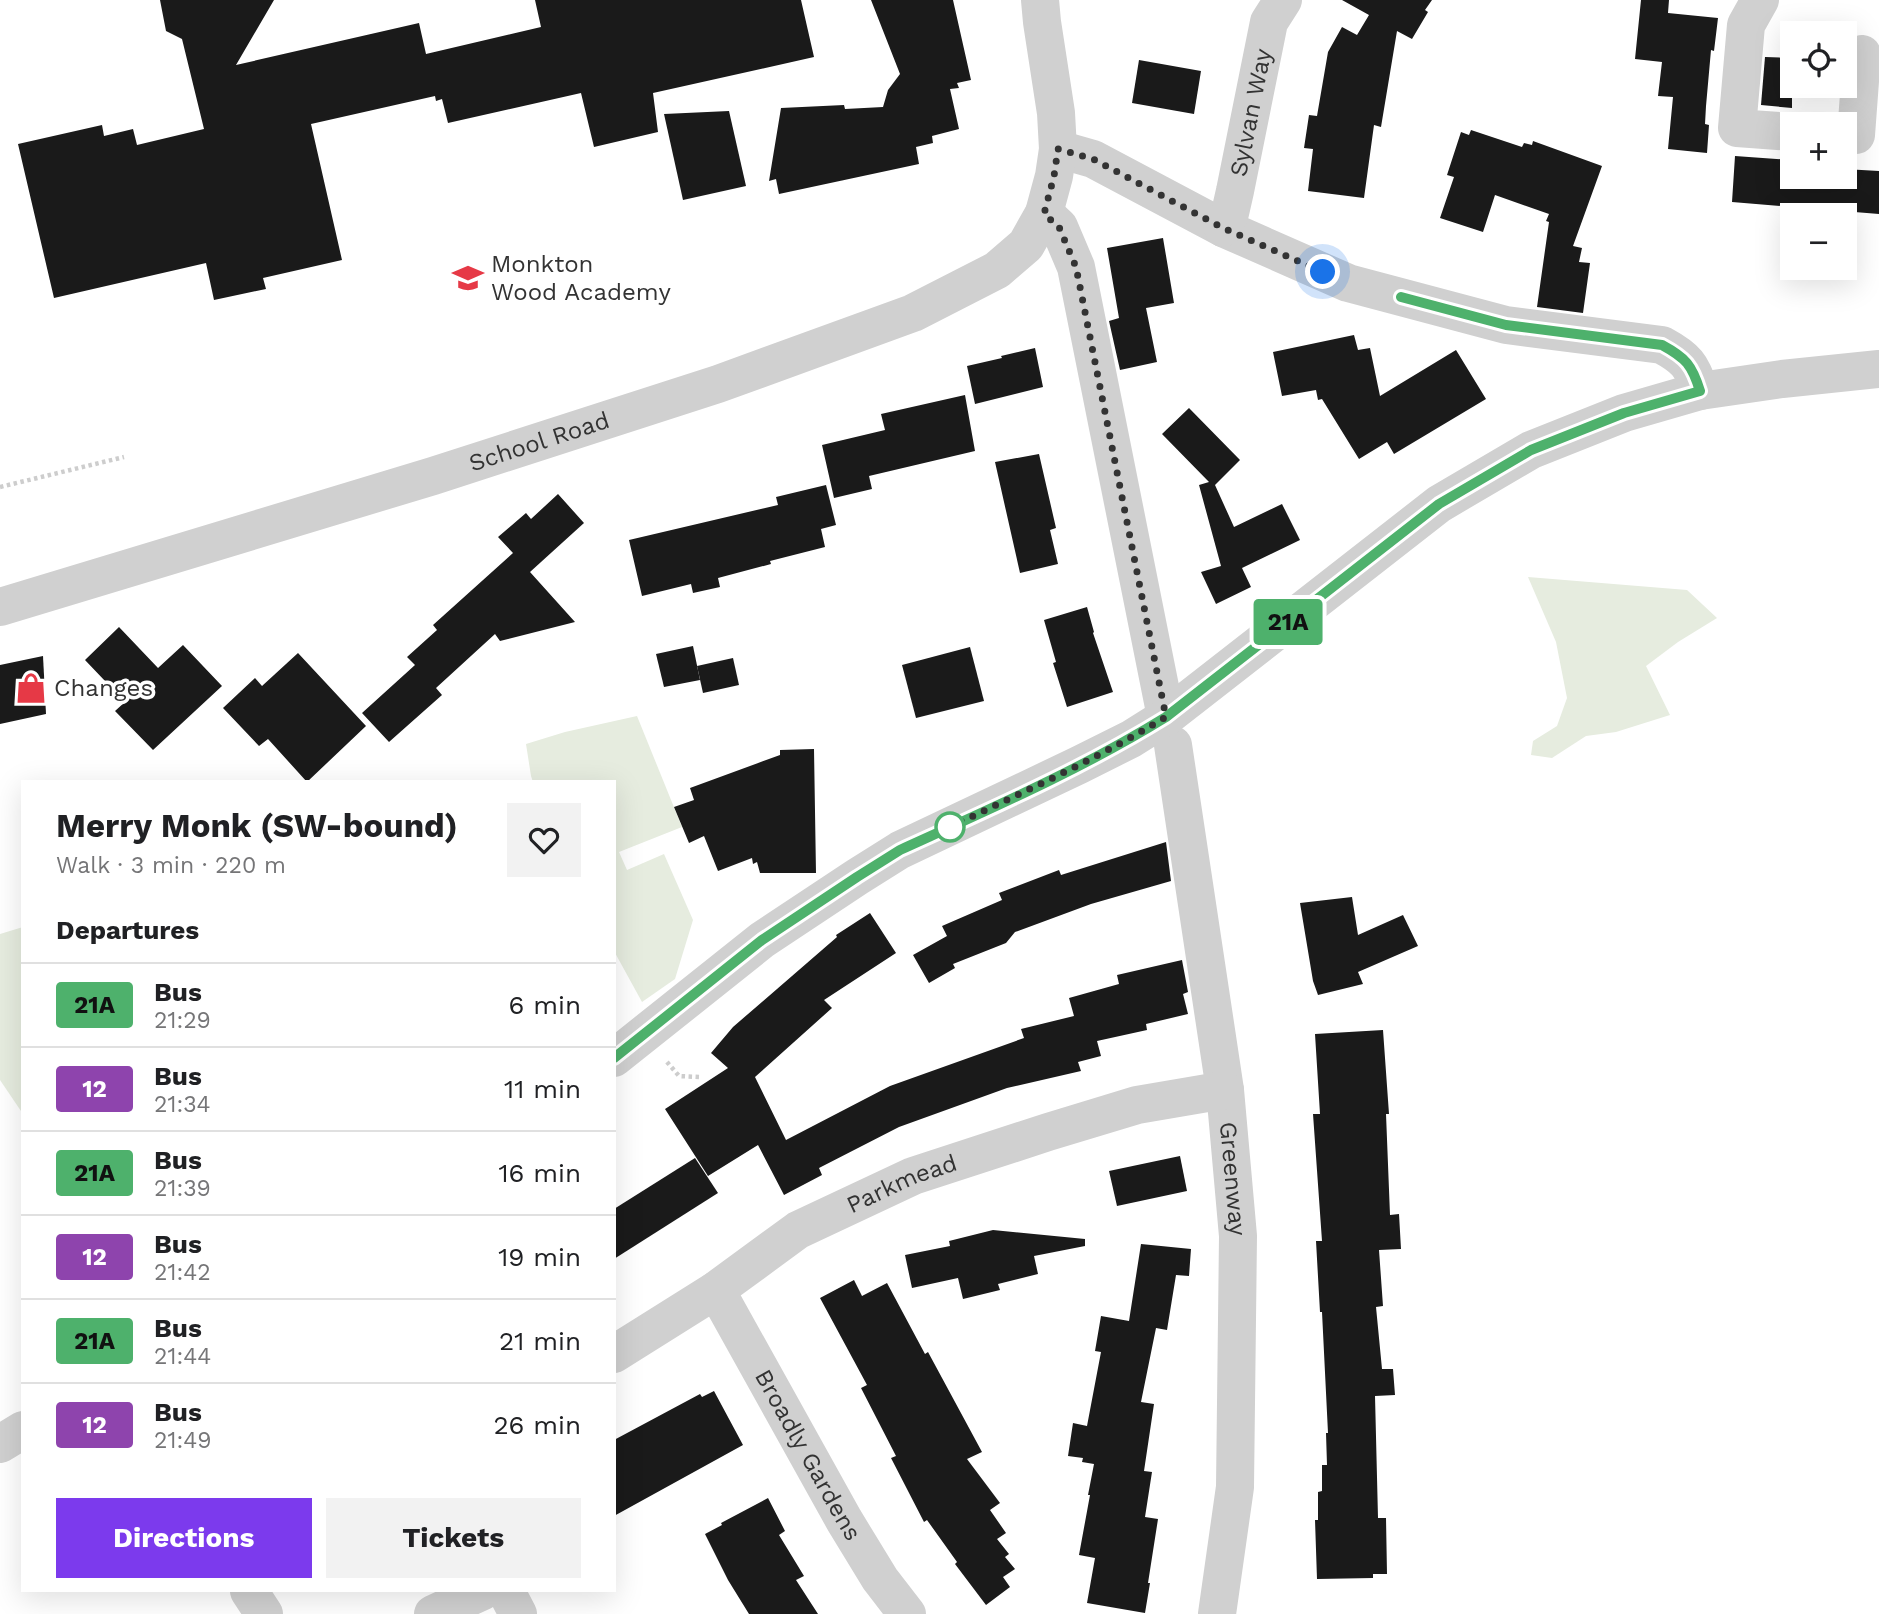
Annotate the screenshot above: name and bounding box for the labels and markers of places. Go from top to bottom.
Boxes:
place label: Monkton Wood Academy [491,250,671,306]
school or university icon: Monkton Wood Academy [451,261,485,295]
shop icon: Changes [14,671,48,705]
place label: Changes [54,674,153,702]
unlabelled marker [935,812,965,842]

